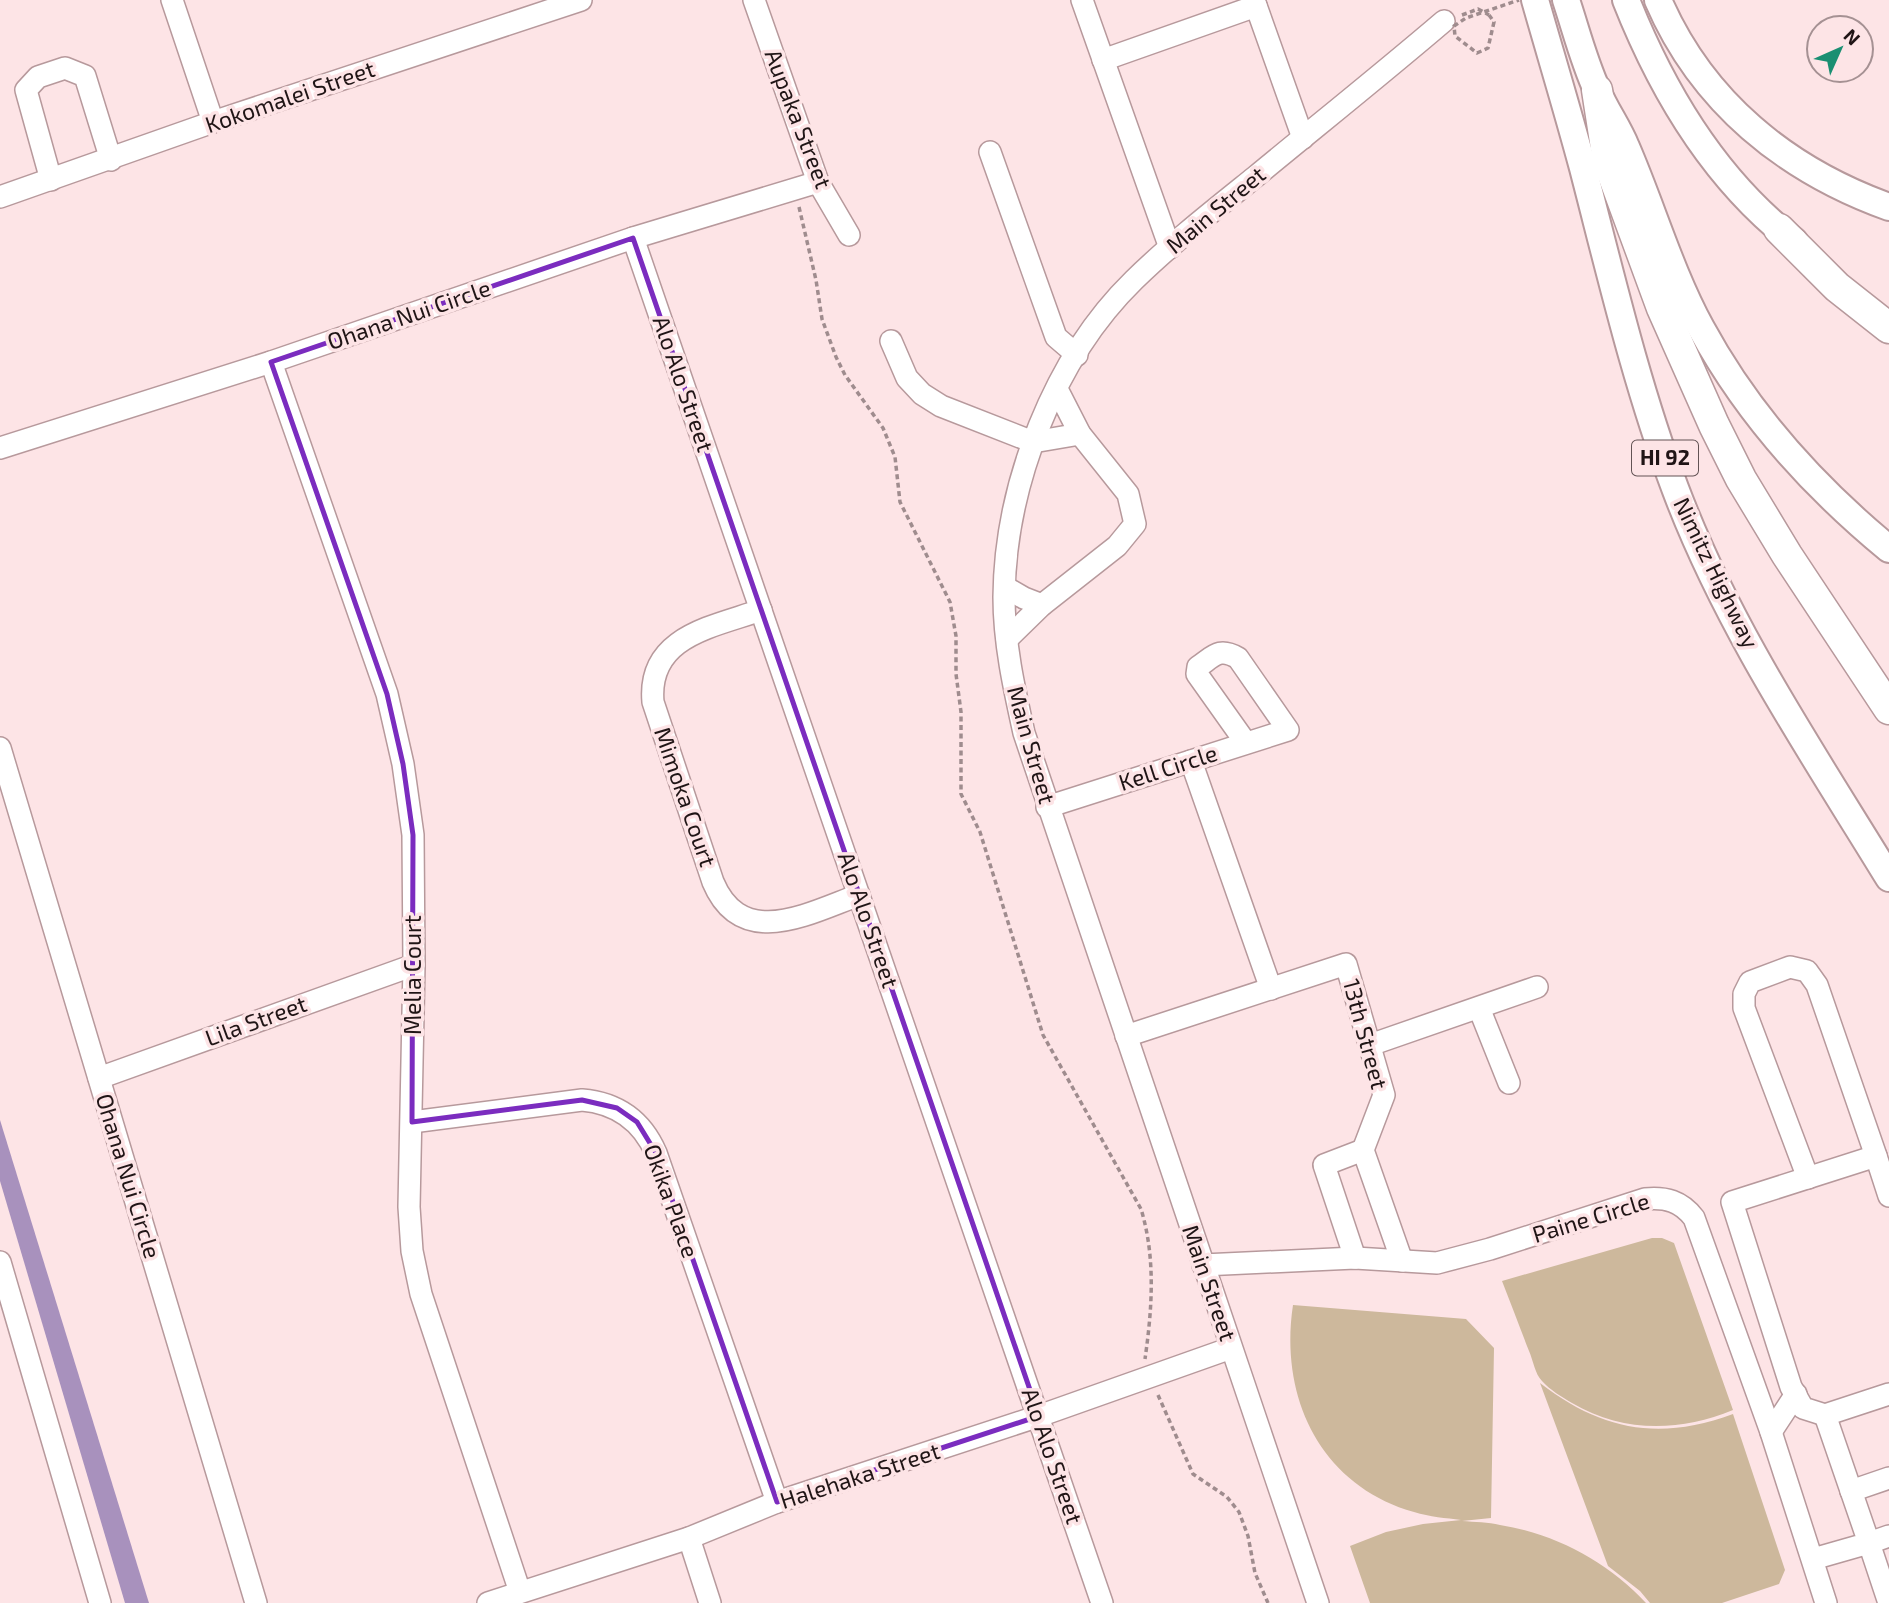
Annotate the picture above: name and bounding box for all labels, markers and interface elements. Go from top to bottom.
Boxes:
north arrow [1805,14,1875,84]
text: N [1839,24,1865,50]
street label: Aupaka Street [760,45,838,192]
street label: Kokomalei Street [201,54,378,138]
street label: Main Street [1160,160,1271,259]
street label: Ohana Nui Circle [323,273,494,355]
street label: Alo Alo Street [648,312,720,456]
road number: HI 92 [1632,440,1698,476]
street label: Nimitz Highway [1668,493,1766,653]
street label: Main Street [1002,683,1062,807]
street label: Mimoka Court [649,723,723,870]
street label: Kell Circle [1115,738,1221,796]
street label: Alo Alo Street [833,848,905,992]
street label: Melia Court [398,915,426,1035]
street label: 13th Street [1338,975,1394,1092]
street label: Lila Street [201,989,310,1051]
street label: Ohana Nui Circle [91,1090,167,1261]
street label: Okika Place [638,1140,705,1261]
street label: Paine Circle [1529,1186,1653,1248]
street label: Main Street [1177,1221,1243,1345]
street label: Alo Alo Street [1017,1384,1089,1528]
street label: Halehaka Street [776,1436,943,1514]

